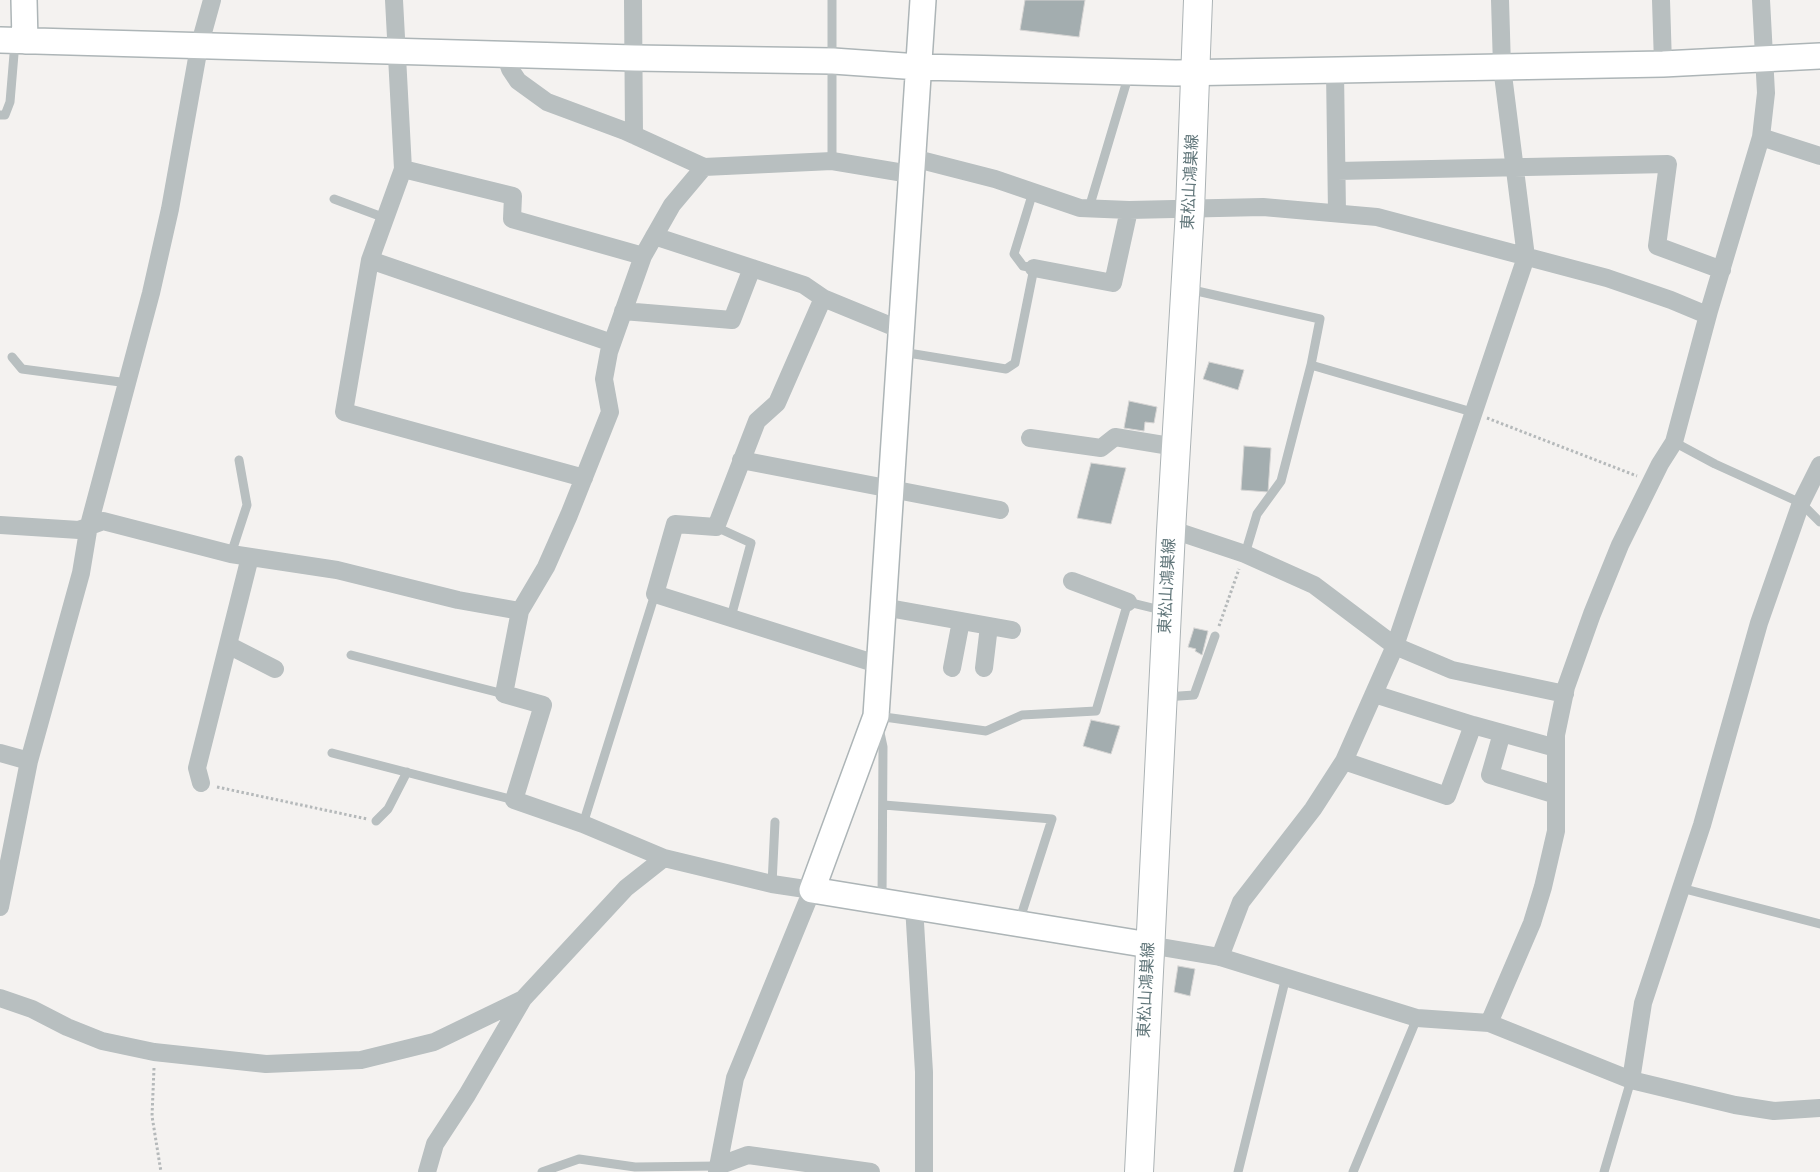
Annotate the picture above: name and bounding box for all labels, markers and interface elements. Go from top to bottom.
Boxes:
street label: 東松山鴻巣線 [1179,134,1203,230]
street label: 東松山鴻巣線 [1156,538,1180,634]
street label: 東松山鴻巣線 [1135,942,1159,1038]

